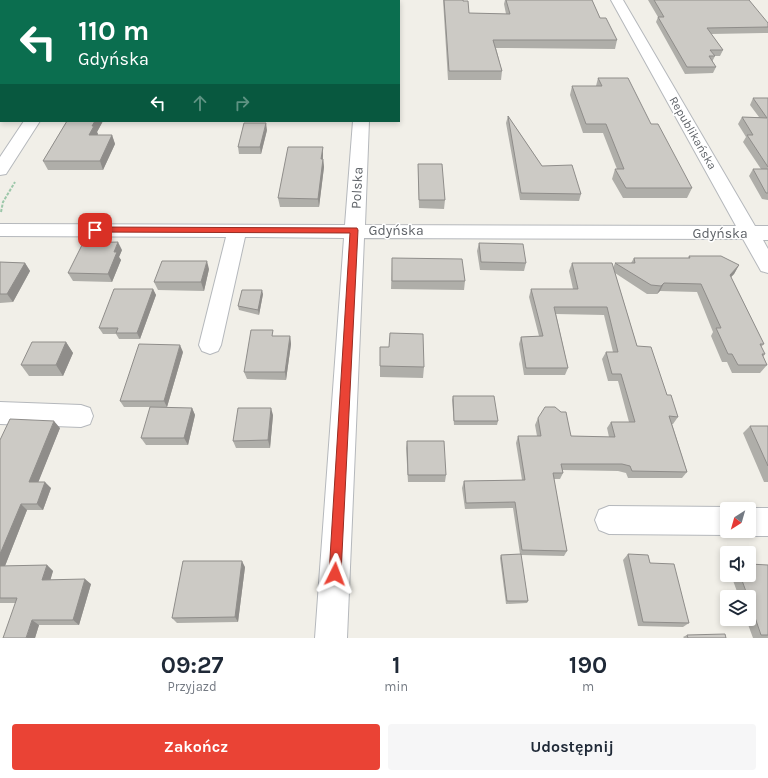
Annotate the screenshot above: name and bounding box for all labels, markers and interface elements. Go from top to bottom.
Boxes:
text: 110 m [78,14,149,47]
icon: left [12,16,64,68]
text: Gdyńska [78,48,149,70]
icon: left [147,92,169,114]
icon: ahead [189,92,211,114]
icon: right [231,92,253,114]
street label: Republikańska [666,94,720,172]
street label: Polska [347,166,367,210]
pin [78,213,112,247]
icon: arrive [84,219,106,241]
street label: Gdyńska [368,222,424,239]
street label: Gdyńska [692,225,748,242]
north arrow [720,502,756,538]
map controls [720,502,756,626]
button: sound [720,546,756,582]
position arrow [314,553,356,595]
button: layers [720,590,756,626]
text: 09:27 [161,651,223,679]
text: 1 [392,651,400,679]
text: 190 [569,651,607,679]
text: Przyjazd [168,679,217,694]
text: min [384,679,408,694]
text: m [582,679,594,694]
button: Zakończ [12,724,380,770]
button: Udostępnij [388,724,756,770]

